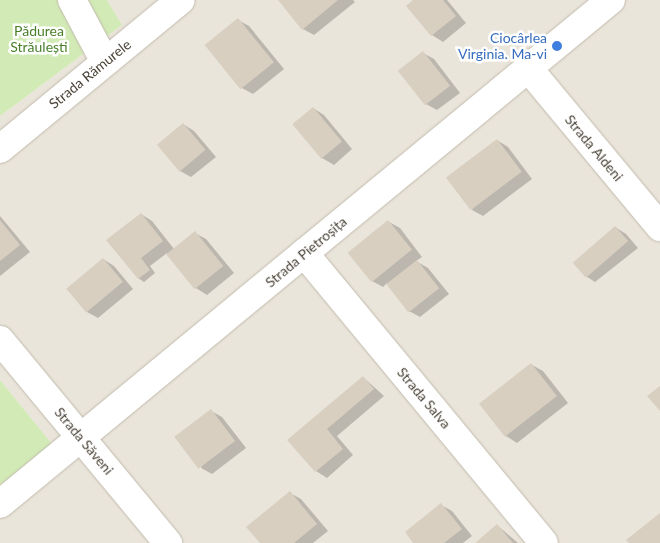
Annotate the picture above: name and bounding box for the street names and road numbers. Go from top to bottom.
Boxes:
street label: Strada Rămurele [46,36,134,112]
street label: Strada Aldeni [561,111,627,185]
street label: Strada Pietroșița [262,213,350,291]
street label: Strada Salva [394,364,454,432]
street label: Strada Săveni [51,404,117,478]

